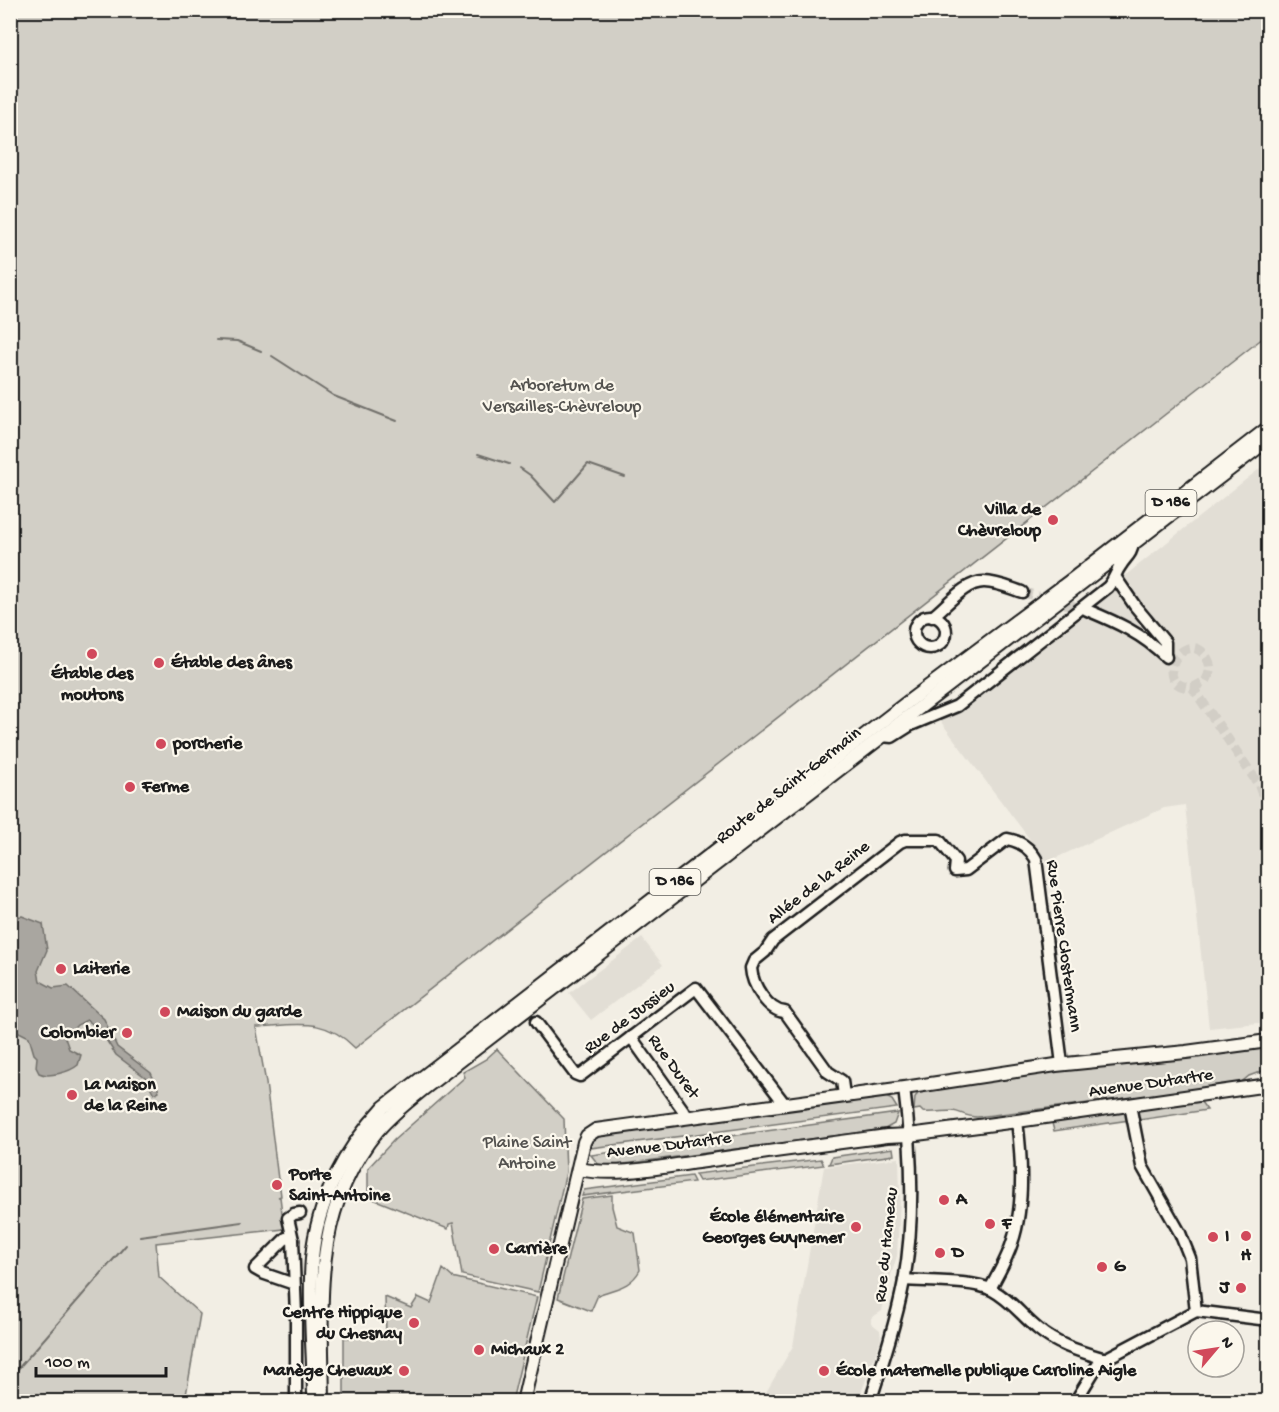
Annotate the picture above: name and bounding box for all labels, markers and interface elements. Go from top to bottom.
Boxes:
park label: Arboretum de Versailles-Chèvreloup [482,376,641,418]
road number: D 186 [1146,490,1196,516]
place label: Villa de Chèvreloup [957,500,1042,542]
marker: Villa de Chèvreloup [1046,513,1060,527]
marker: Étable des moutons [85,647,99,661]
place label: Étable des ânes [171,652,293,674]
marker: Étable des ânes [152,656,166,670]
place label: Étable des moutons [51,663,134,706]
street label: Route de Saint-Germain [712,723,866,849]
place label: porcherie [172,734,243,755]
marker: porcherie [154,737,168,751]
place label: Ferme [141,777,190,798]
marker: Ferme [123,780,137,794]
street label: Allée de la Reine [764,836,875,929]
street label: Rue Pierre Clostermann [1041,859,1086,1034]
road number: D 186 [650,869,700,895]
place label: Laiterie [73,959,130,980]
marker: Laiterie [54,962,68,976]
street label: Rue de Jussieu [580,977,680,1059]
place label: Maison du garde [177,1002,303,1023]
marker: Maison du garde [158,1005,172,1019]
place label: Colombier [40,1023,118,1044]
marker: Colombier [120,1026,134,1040]
street label: Rue Duret [643,1031,704,1105]
street label: Avenue Dutartre [1087,1065,1215,1103]
place label: La Maison de la Reine [84,1075,167,1117]
marker: La Maison de la Reine [65,1088,79,1102]
street label: Avenue Dutartre [606,1128,733,1164]
park label: Plaine Saint Antoine [482,1133,573,1175]
place label: Porte Saint-Antoine [288,1165,391,1207]
marker: Porte Saint-Antoine [270,1178,284,1192]
street label: Rue du Hameau [871,1186,904,1304]
place label: A [955,1190,968,1211]
marker: A [937,1193,951,1207]
place label: École élémentaire Georges Guynemer [702,1206,847,1249]
place label: F [1001,1214,1013,1235]
marker: F [983,1217,997,1231]
marker: École élémentaire Georges Guynemer [849,1220,863,1234]
place label: I [1225,1227,1229,1248]
marker: H [1239,1229,1253,1243]
marker: I [1206,1230,1220,1244]
place label: Carrière [505,1239,568,1260]
marker: Carrière [487,1242,501,1256]
place label: D [950,1243,965,1264]
marker: D [933,1246,947,1260]
place label: H [1241,1246,1252,1267]
place label: G [1114,1257,1127,1278]
marker: G [1095,1260,1109,1274]
place label: J [1218,1278,1230,1299]
marker: J [1234,1281,1248,1295]
place label: Centre Hippique du Chesnay [282,1303,403,1345]
marker: Centre Hippique du Chesnay [407,1316,421,1330]
north arrow [1186,1319,1246,1379]
text: N [1215,1334,1237,1353]
scale bar [36,1340,166,1378]
place label: Michaux 2 [491,1340,564,1361]
marker: Michaux 2 [472,1343,486,1357]
text: 100 m [44,1353,90,1374]
place label: École maternelle publique Caroline Aigle [836,1360,1137,1382]
place label: Manège Chevaux [263,1361,393,1382]
marker: Manège Chevaux [397,1364,411,1378]
marker: École maternelle publique Caroline Aigle [817,1364,831,1378]

